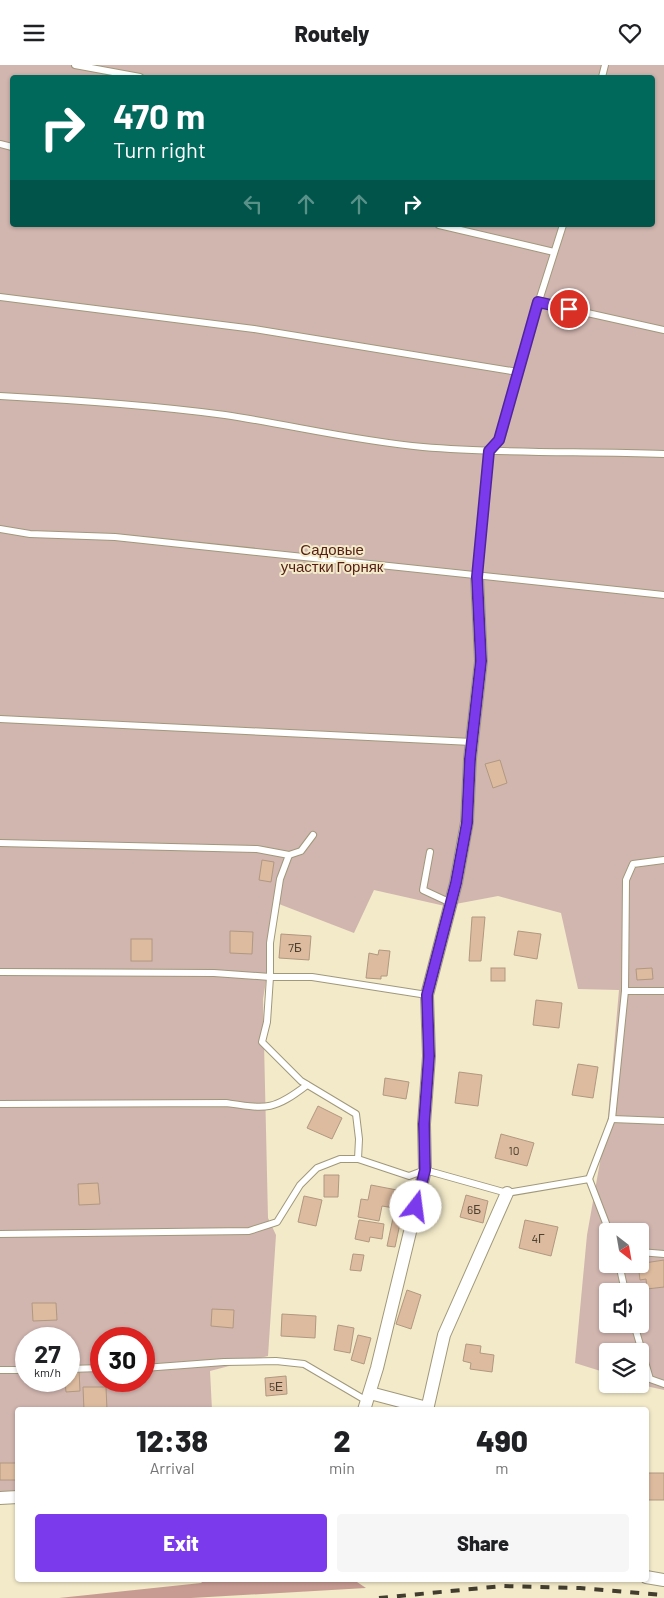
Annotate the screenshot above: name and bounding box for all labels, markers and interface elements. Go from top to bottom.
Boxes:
icon: menu [20,19,48,47]
icon: heart [616,19,644,47]
text: Routely [294,20,370,46]
text: 470 m [113,94,205,136]
icon: right [30,95,95,160]
text: Turn right [113,136,206,162]
icon: left [239,190,267,218]
icon: ahead [292,190,320,218]
icon: ahead [345,190,373,218]
icon: right [398,190,426,218]
pin [548,288,590,330]
icon: arrive [555,295,583,323]
park label: Садовые участки Горняк [281,540,384,575]
house number: 7Б [288,940,302,954]
house number: 10 [509,1143,519,1157]
position arrow [389,1180,441,1232]
house number: 6Б [467,1202,481,1216]
north arrow [599,1223,649,1273]
map controls [599,1223,649,1393]
house number: 4Г [531,1231,545,1245]
button: sound [599,1283,649,1333]
speed limit sign: 30 [90,1327,155,1392]
text: 27 [34,1338,61,1368]
button: layers [599,1343,649,1393]
text: km/h [34,1365,61,1379]
house number: 5Е [269,1379,283,1393]
text: 12:38 [136,1422,208,1458]
text: 2 [333,1422,350,1458]
text: 490 [476,1422,528,1458]
text: Arrival [150,1458,194,1477]
text: min [329,1458,355,1477]
text: m [495,1458,509,1477]
button: Exit [35,1514,327,1572]
button: Share [337,1514,629,1572]

